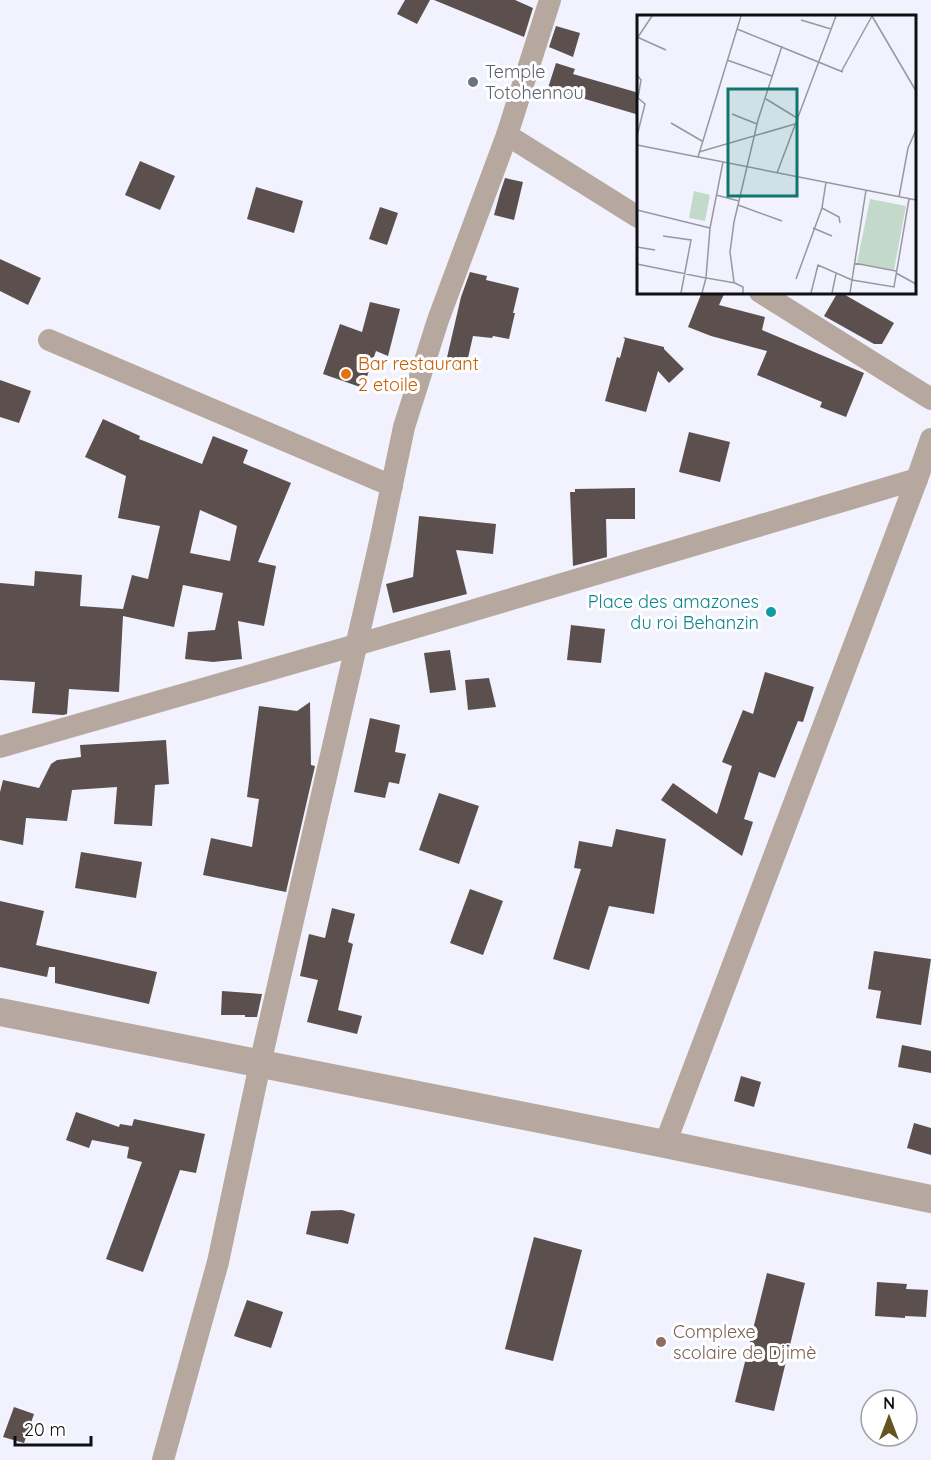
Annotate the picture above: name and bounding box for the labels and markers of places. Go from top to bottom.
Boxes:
place label: Temple Totohennou [485,60,584,104]
marker: Temple Totohennou [466,75,480,89]
place label: Bar restaurant 2 etoile [358,352,479,396]
marker: Bar restaurant 2 etoile [339,367,353,381]
place label: Place des amazones du roi Behanzin [588,590,759,634]
marker: Place des amazones du roi Behanzin [764,605,778,619]
place label: Complexe scolaire de Djimè [673,1320,816,1364]
marker: Complexe scolaire de Djimè [654,1335,668,1349]

